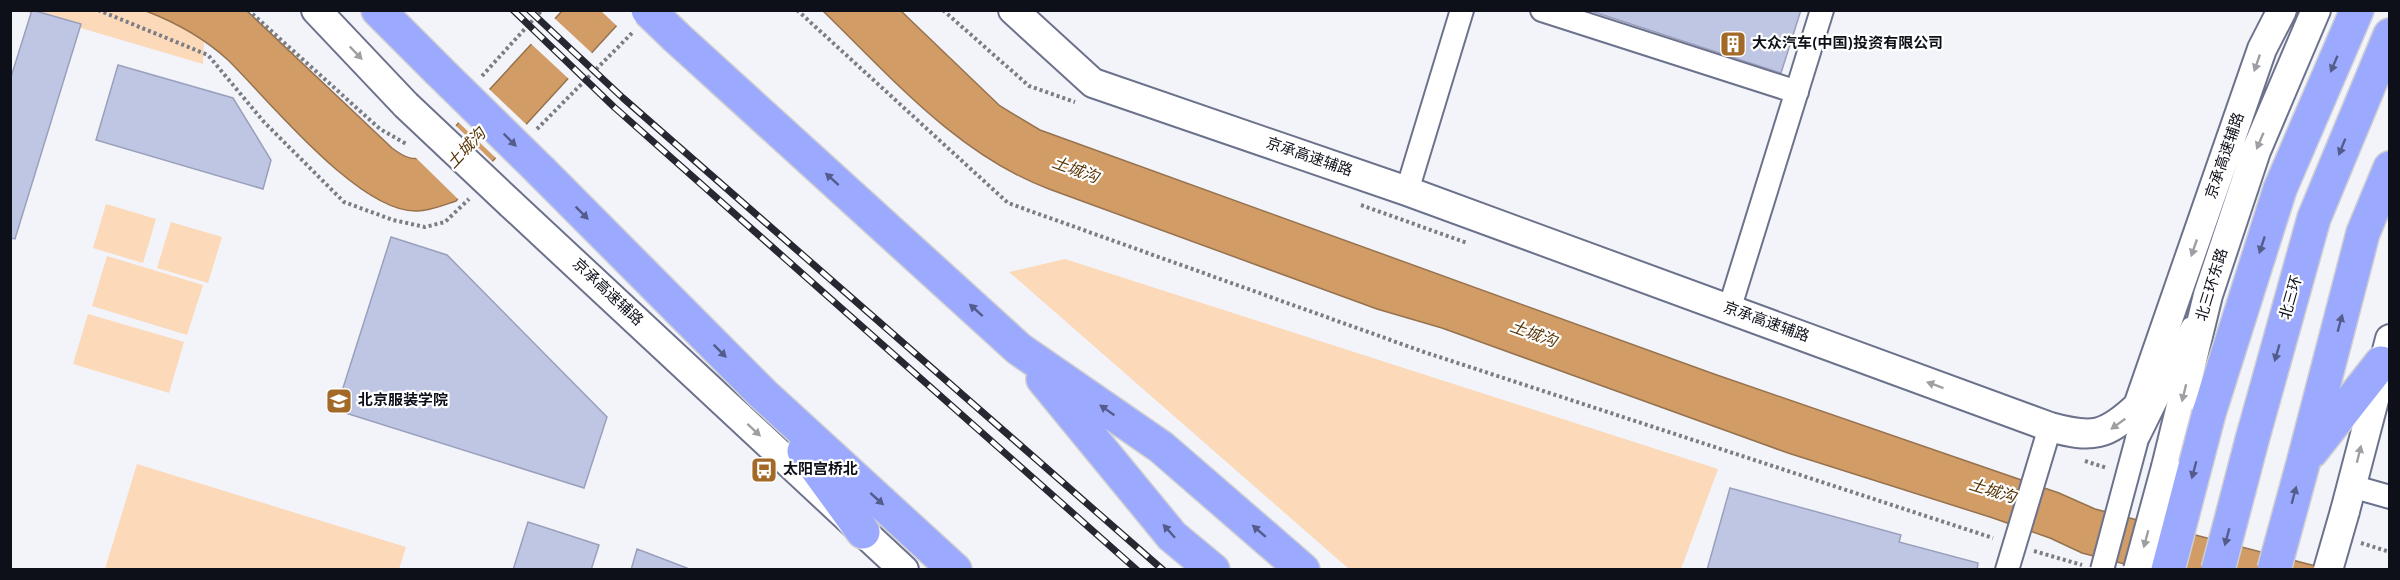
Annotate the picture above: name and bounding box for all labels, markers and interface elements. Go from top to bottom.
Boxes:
building icon: 大众汽车(中国)投资有限公司 [1718,29,1748,59]
place label: 大众汽车(中国)投资有限公司 [1752,35,1943,54]
one-way arrow [349,45,363,60]
one-way arrow [2252,54,2262,72]
one-way arrow [2329,56,2339,74]
street label: 京承高速辅路 [2202,110,2250,202]
water label: 土城沟 [443,123,492,173]
one-way arrow [502,133,516,147]
one-way arrow [2255,133,2265,151]
street label: 京承高速辅路 [1263,134,1355,182]
one-way arrow [2337,139,2347,157]
water label: 土城沟 [1049,153,1103,189]
one-way arrow [825,173,840,186]
one-way arrow [575,205,589,220]
one-way arrow [2257,236,2266,254]
one-way arrow [2189,239,2199,257]
street label: 北三环东路 [2192,246,2233,324]
street label: 京承高速辅路 [568,255,646,331]
street label: 北三环 [2276,273,2307,322]
street label: 京承高速辅路 [1720,299,1812,347]
one-way arrow [969,304,984,317]
one-way arrow [2336,313,2345,331]
water label: 土城沟 [1507,317,1561,353]
one-way arrow [712,343,726,357]
one-way arrow [2271,344,2281,362]
one-way arrow [1925,380,1943,390]
one-way arrow [2179,384,2189,402]
school or university icon: 北京服装学院 [324,386,354,416]
place label: 北京服装学院 [358,391,448,411]
one-way arrow [1099,404,1115,416]
one-way arrow [2110,417,2125,429]
one-way arrow [746,423,761,437]
one-way arrow [2354,445,2364,464]
bus stop icon: 太阳宫桥北 [749,455,779,485]
place label: 太阳宫桥北 [783,461,858,480]
one-way arrow [2189,461,2199,479]
water label: 土城沟 [1966,475,2020,509]
one-way arrow [2290,486,2300,504]
one-way arrow [869,492,884,505]
one-way arrow [1163,524,1176,539]
one-way arrow [1252,525,1267,538]
one-way arrow [2221,528,2231,546]
one-way arrow [2141,530,2151,548]

